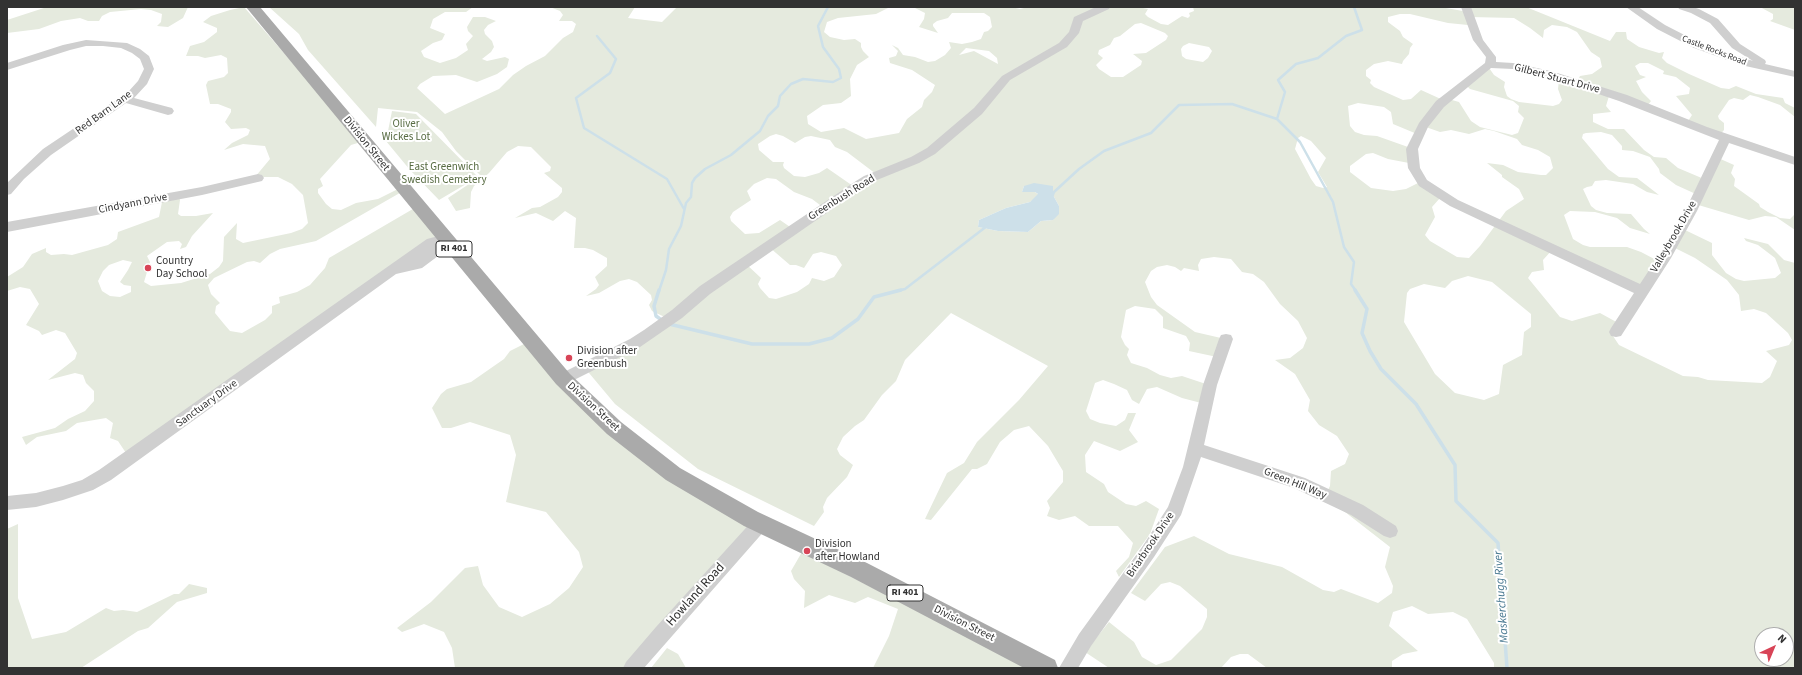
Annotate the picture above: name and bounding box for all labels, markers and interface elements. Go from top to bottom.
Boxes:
street label: Castle Rocks Road [1680,34,1748,68]
street label: Gilbert Stuart Drive [1513,61,1601,97]
street label: Red Barn Lane [73,88,135,138]
street label: Division Street [340,114,392,174]
park label: Oliver Wickes Lot [382,118,430,144]
park label: East Greenwich Swedish Cemetery [401,161,487,187]
street label: Greenbush Road [806,172,878,224]
street label: Cindyann Drive [98,191,168,217]
street label: Valleybrook Drive [1648,199,1700,275]
road number: RI 401 [436,241,472,257]
place label: Country Day School [156,255,207,281]
marker: Country Day School [143,263,153,273]
place label: Division after Greenbush [577,345,637,371]
marker: Division after Greenbush [564,353,574,363]
street label: Sanctuary Drive [174,377,240,431]
street label: Division Street [564,380,622,434]
street label: Green Hill Way [1262,465,1328,503]
street label: Briarbrook Drive [1124,510,1178,580]
place label: Division after Howland [815,538,880,564]
marker: Division after Howland [802,546,812,556]
water label: Maskerchugg River [1492,550,1512,644]
street label: Howland Road [664,560,728,630]
road number: RI 401 [887,585,923,601]
street label: Division Street [931,603,997,645]
north arrow [1754,627,1794,667]
text: N [1774,631,1790,647]

